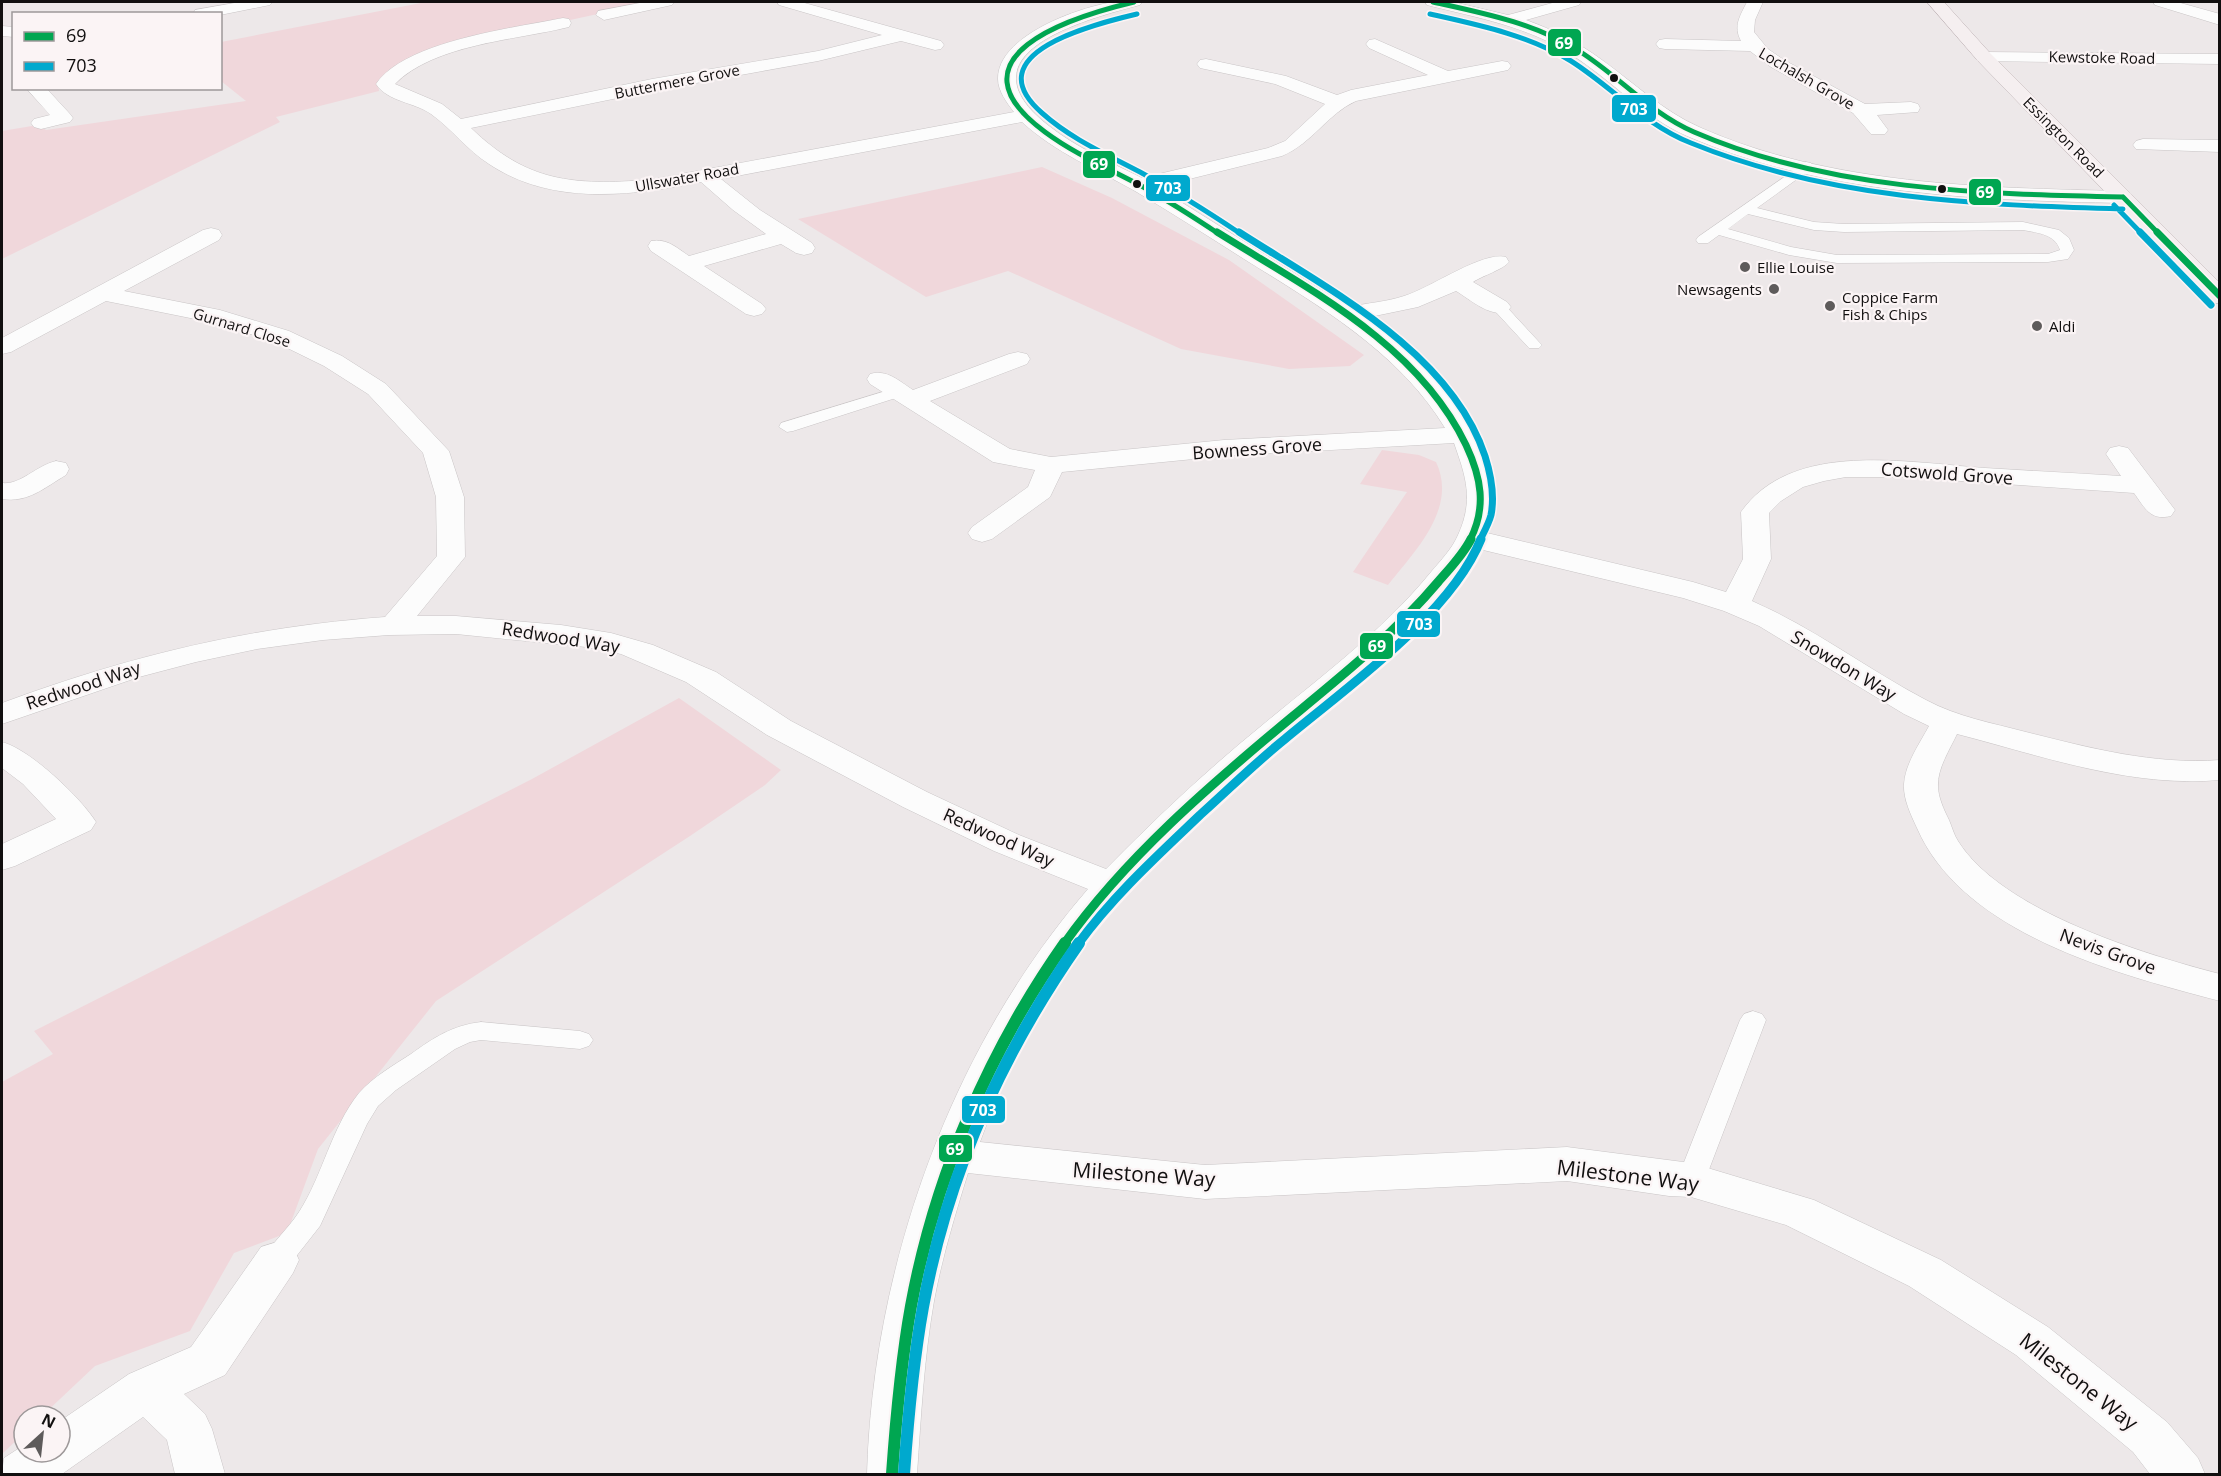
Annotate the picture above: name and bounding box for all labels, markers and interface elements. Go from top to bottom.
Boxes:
legend [12,12,222,90]
text: 69 [66,23,87,47]
line badge: 69 [1547,28,1582,57]
text: 69 [1555,32,1573,54]
street label: Lochalsh Grove [1755,42,1859,114]
street label: Kewstoke Road [2048,46,2156,68]
text: 703 [66,53,97,77]
street label: Buttermere Grove [613,59,741,103]
unlabelled marker [1608,72,1620,84]
street label: Essington Road [2019,92,2109,182]
line badge: 703 [1611,94,1657,123]
text: 703 [1620,98,1648,120]
line badge: 69 [1082,150,1116,179]
text: 69 [1090,153,1108,175]
street label: Ullswater Road [633,158,741,196]
line badge: 703 [1145,174,1191,202]
text: 703 [1154,177,1182,199]
unlabelled marker [1131,178,1143,190]
line badge: 69 [1968,178,2002,206]
text: 69 [1976,181,1994,203]
unlabelled marker [1936,183,1948,195]
place label: Ellie Louise [1757,257,1834,277]
marker: Ellie Louise [1738,260,1752,274]
place label: Newsagents [1677,279,1762,299]
marker: Newsagents [1767,282,1781,296]
place label: Coppice Farm Fish & Chips [1842,287,1938,324]
marker: Coppice Farm Fish & Chips [1823,299,1837,313]
street label: Gurnard Close [191,303,293,351]
place label: Aldi [2049,316,2075,336]
marker: Aldi [2030,319,2044,333]
street label: Bowness Grove [1191,432,1323,464]
street label: Cotswold Grove [1880,456,2014,490]
line badge: 703 [1396,610,1441,638]
text: 703 [1405,613,1433,635]
street label: Redwood Way [500,616,623,658]
street label: Snowdon Way [1787,624,1902,706]
line badge: 69 [1359,632,1394,660]
text: 69 [1368,635,1386,657]
street label: Redwood Way [23,655,144,715]
street label: Redwood Way [940,802,1059,873]
street label: Nevis Grove [2057,922,2159,980]
line badge: 703 [961,1095,1006,1124]
text: 703 [969,1099,997,1121]
line badge: 69 [938,1134,973,1163]
text: 69 [946,1138,964,1160]
street label: Milestone Way [1555,1152,1701,1198]
street label: Milestone Way [1072,1155,1217,1193]
street label: Milestone Way [2014,1326,2144,1436]
north arrow [12,1404,72,1464]
text: N [38,1408,60,1433]

